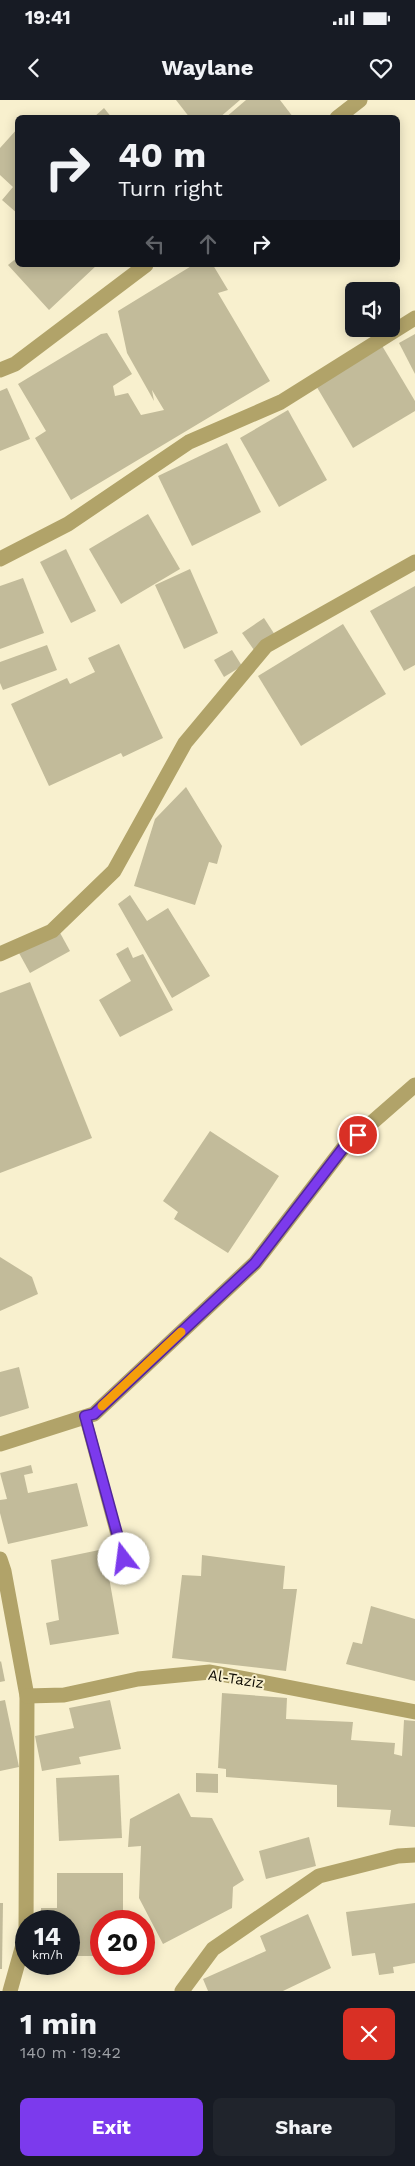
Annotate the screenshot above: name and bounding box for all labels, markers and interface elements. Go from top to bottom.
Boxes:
text: 19:41 [25,6,71,29]
icon: back [20,54,48,82]
icon: heart [367,54,395,82]
text: Waylane [162,55,253,80]
text: 40 m [118,134,206,176]
icon: right [35,135,100,200]
text: Turn right [118,176,223,201]
icon: left [141,230,169,258]
icon: ahead [194,230,222,258]
icon: right [247,230,275,258]
map controls [345,282,400,337]
button: sound [345,282,400,337]
pin [337,1114,379,1156]
icon: arrive [344,1121,372,1149]
position arrow [97,1532,149,1584]
street label: Al-Taziz [207,1666,265,1692]
speed limit sign: 20 [90,1910,155,1975]
text: 14 [34,1922,61,1951]
text: km/h [32,1948,63,1962]
text: 1 min [20,2006,97,2041]
button: close [343,2008,395,2060]
text: 140 m · 19:42 [20,2043,121,2062]
button: Exit [20,2098,203,2156]
button: Share [213,2098,395,2156]

